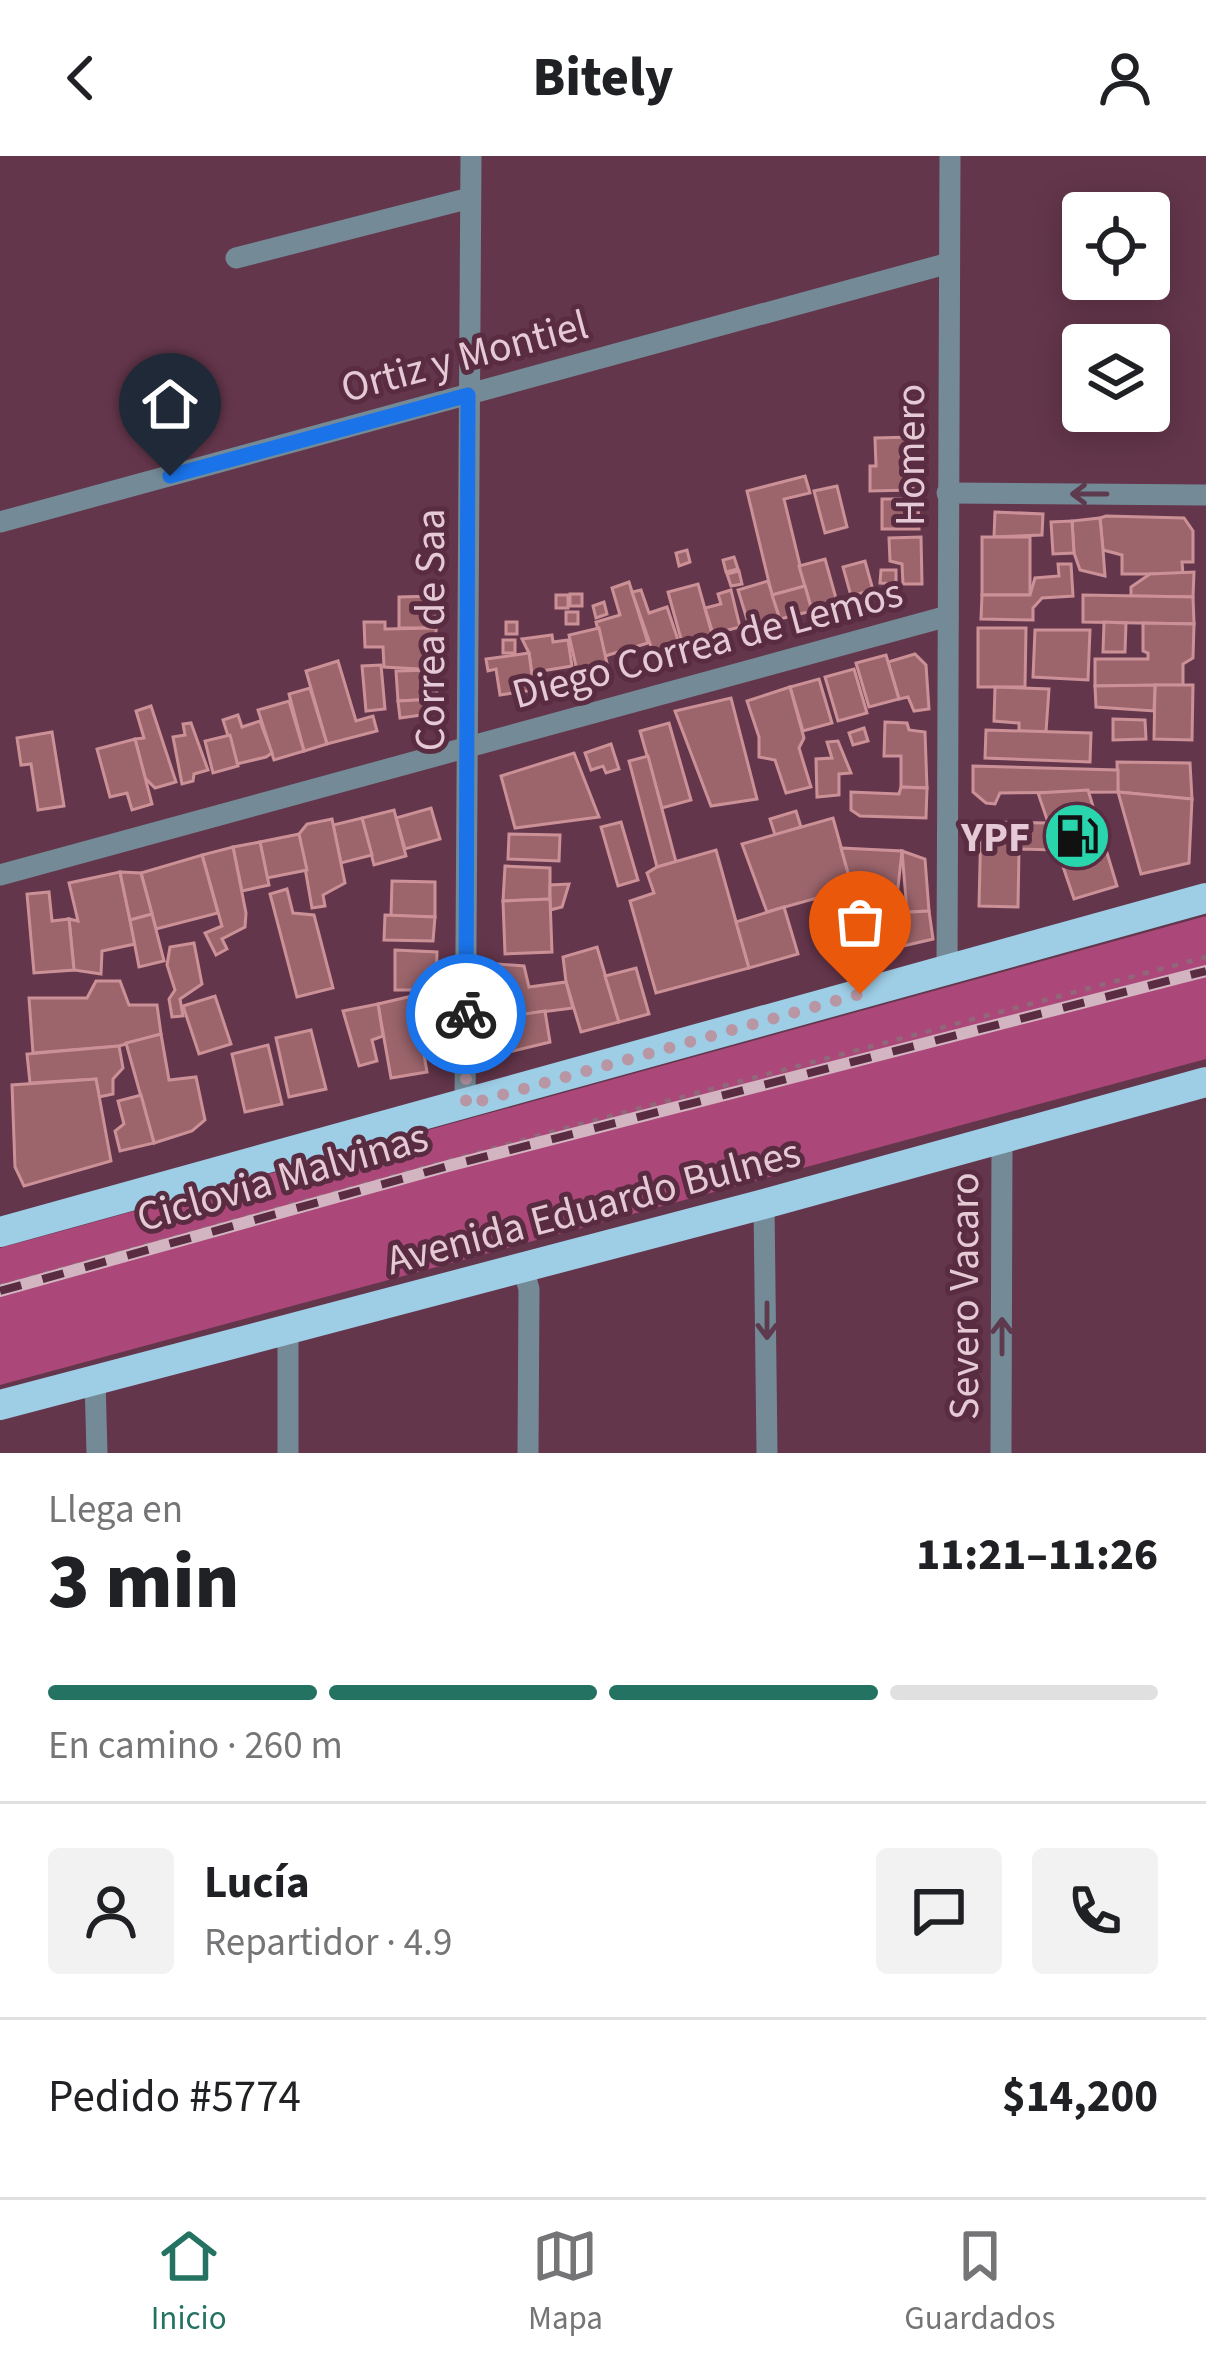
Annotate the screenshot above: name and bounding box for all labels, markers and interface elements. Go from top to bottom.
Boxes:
text: Bitely [533,40,673,117]
icon: back [48,45,114,111]
icon: person [1092,45,1158,111]
map controls [1062,192,1170,432]
button: locate [1062,192,1170,300]
street label: Ortiz y Montiel [334,295,595,419]
button: layers [1062,324,1170,432]
pin [119,353,221,476]
icon: home [137,371,203,437]
street label: Homero [881,384,941,526]
one-way arrow [1070,483,1109,505]
street label: Correa de Saa [401,509,461,751]
street label: Diego Correa de Lemos [506,563,909,725]
fuel station icon: YPF [1042,801,1112,871]
place label: YPF [960,808,1030,868]
pin [809,871,911,994]
icon: bag [827,889,893,955]
courier [406,954,526,1074]
icon: bike [433,981,499,1047]
street label: Ciclovia Malvinas [130,1108,435,1248]
street label: Avenida Eduardo Bulnes [380,1123,807,1291]
street label: Severo Vacaro [935,1172,995,1420]
one-way arrow [756,1301,778,1340]
one-way arrow [990,1317,1013,1356]
text: Llega en [48,1482,183,1538]
text: 11:21–11:26 [916,1523,1158,1587]
text: 3 min [48,1527,240,1638]
text: En camino · 260 m [48,1718,343,1774]
button: person [48,1848,174,1974]
button: chat [876,1848,1002,1974]
button: phone [1032,1848,1158,1974]
text: Lucía [204,1851,310,1915]
text: Repartidor · 4.9 [204,1915,452,1971]
text: Pedido #5774 [48,2065,301,2129]
text: $14,200 [1002,2065,1158,2129]
tab: Inicio [151,2223,227,2342]
tab: Mapa [528,2223,603,2342]
tab: Guardados [904,2223,1055,2342]

